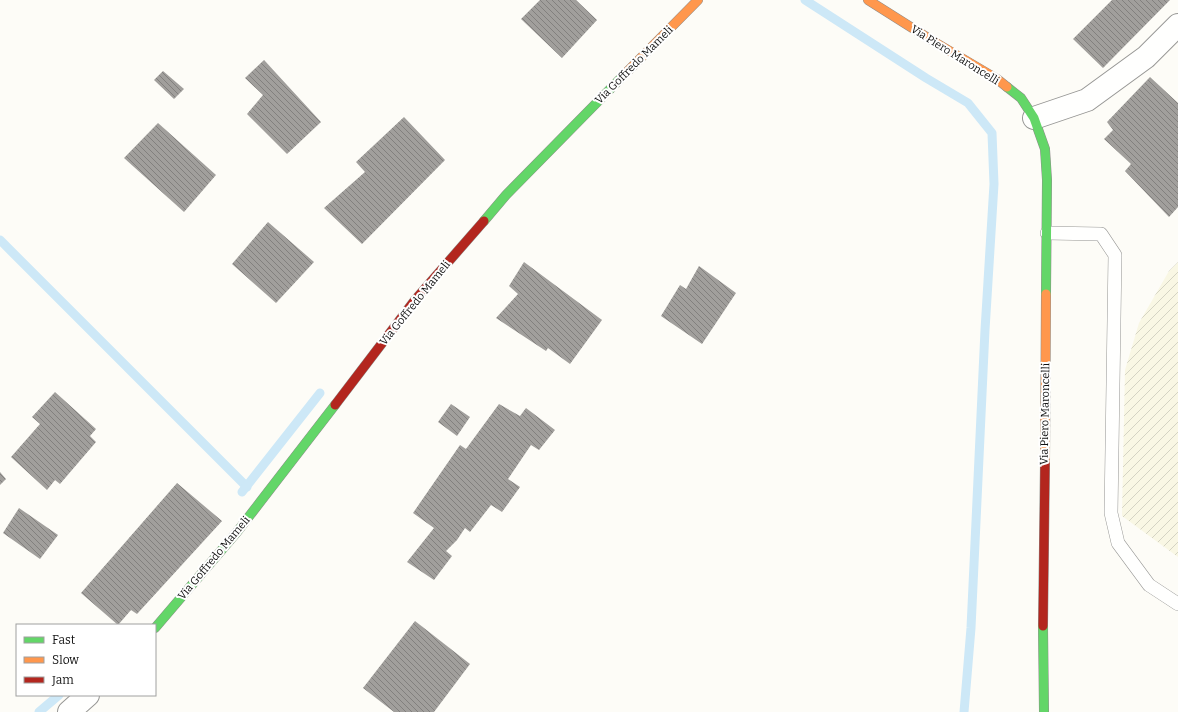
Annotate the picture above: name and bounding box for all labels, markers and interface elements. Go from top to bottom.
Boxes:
street label: Via Piero Maroncelli [908,22,1002,88]
street label: Via Goffredo Mameli [592,23,676,107]
street label: Via Goffredo Mameli [377,258,453,348]
street label: Via Piero Maroncelli [1038,362,1052,465]
street label: Via Goffredo Mameli [175,513,253,602]
legend [16,624,156,696]
text: Fast [52,633,76,647]
text: Slow [52,653,79,667]
text: Jam [51,673,74,687]

